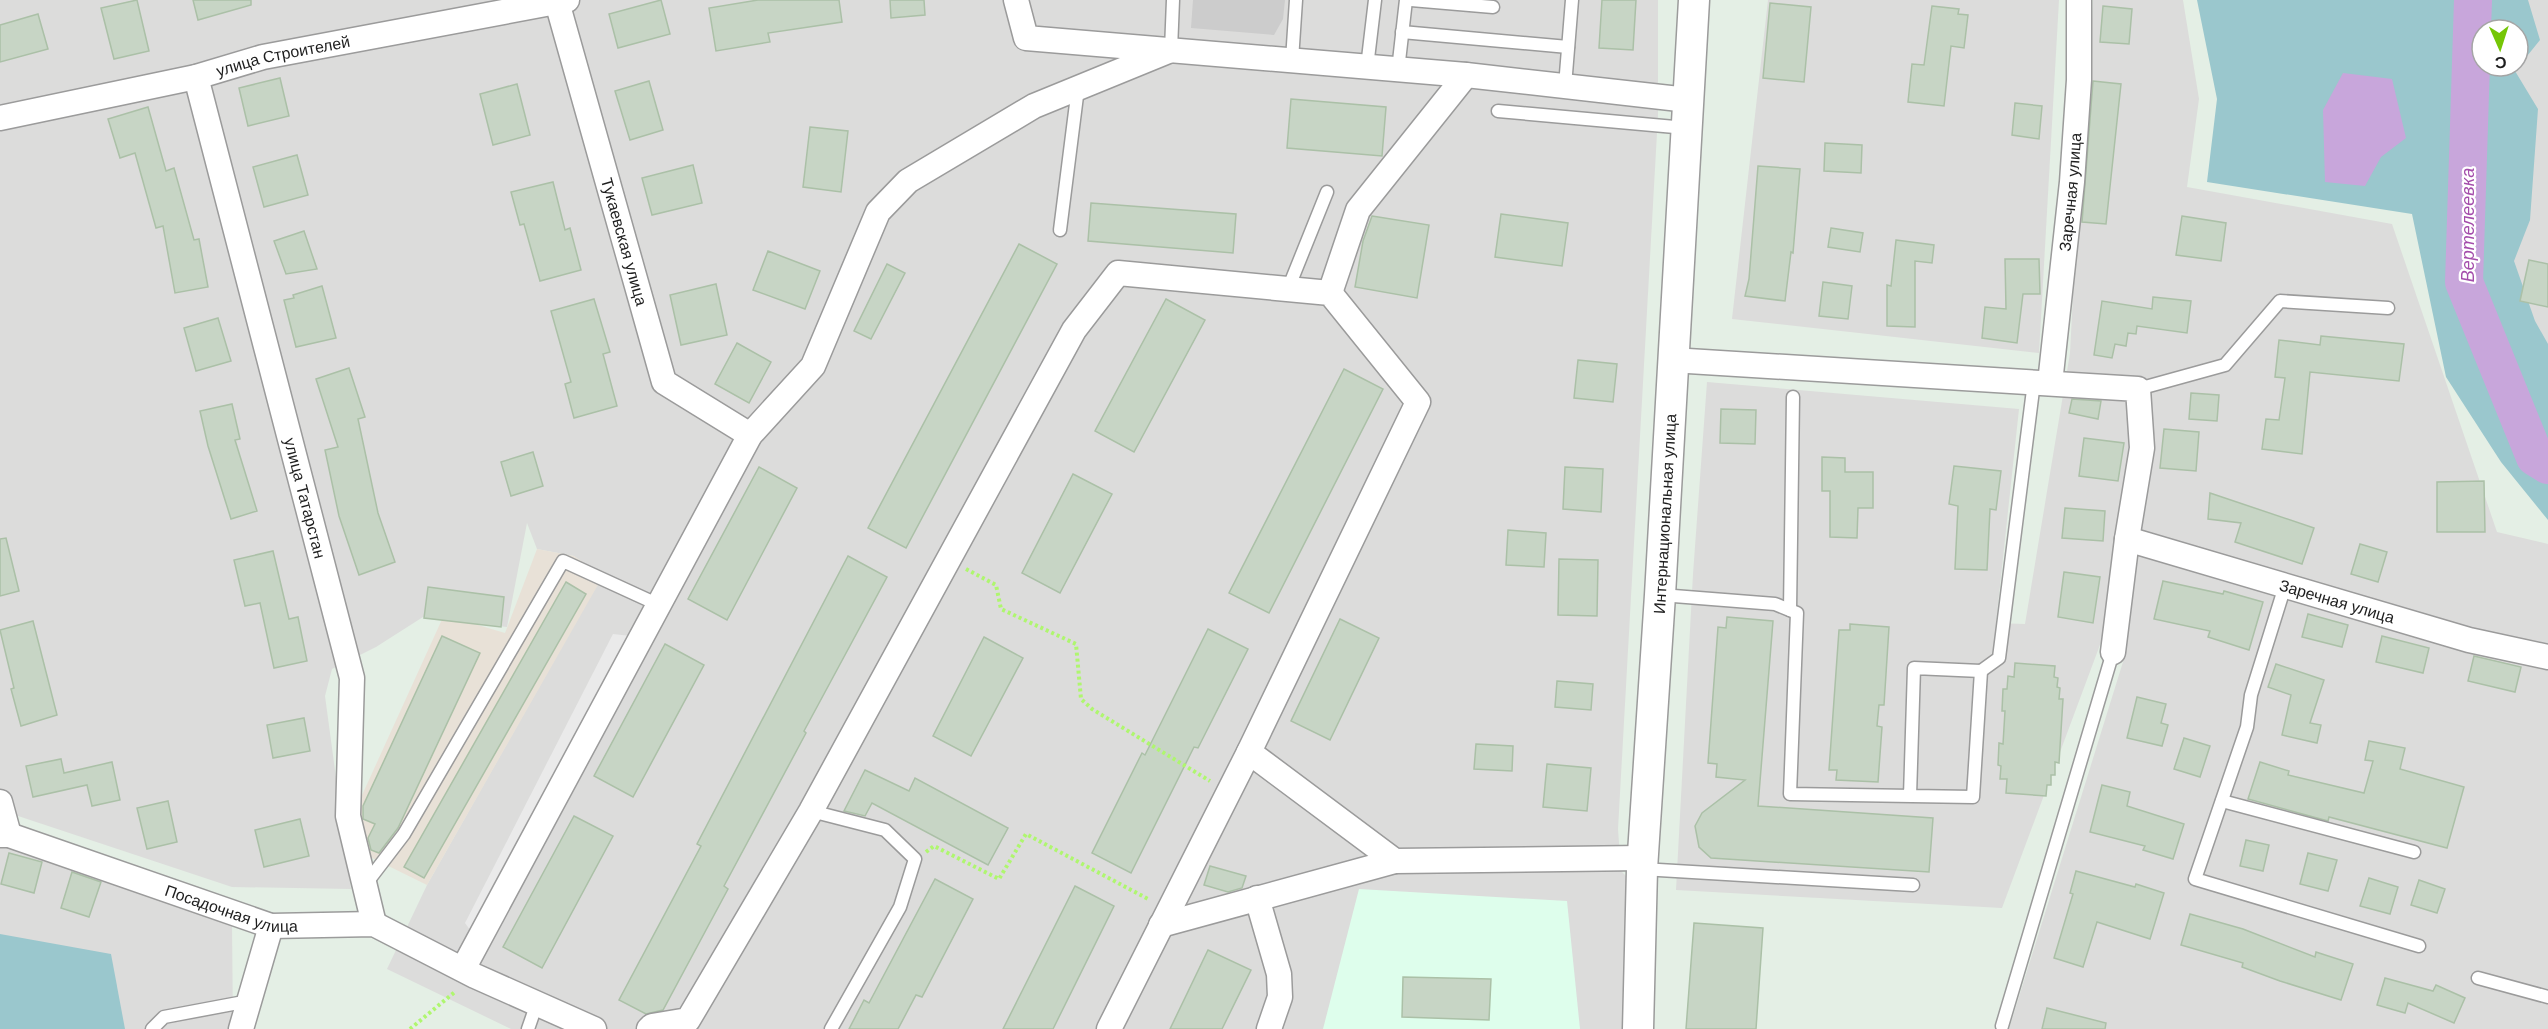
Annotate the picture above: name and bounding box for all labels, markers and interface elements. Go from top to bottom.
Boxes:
north arrow [2470,18,2530,78]
street label: улица Строителей [214,32,351,79]
text: С [2494,54,2507,71]
street label: Заречная улица [2056,132,2084,252]
water label: Вертелеевка [2458,168,2478,282]
street label: Тукаевская улица [598,176,651,307]
street label: Интернациональная улица [1650,413,1679,614]
street label: улица Татарстан [281,436,329,560]
street label: Заречная улица [2278,576,2397,626]
street label: Посадочная улица [163,881,298,935]

